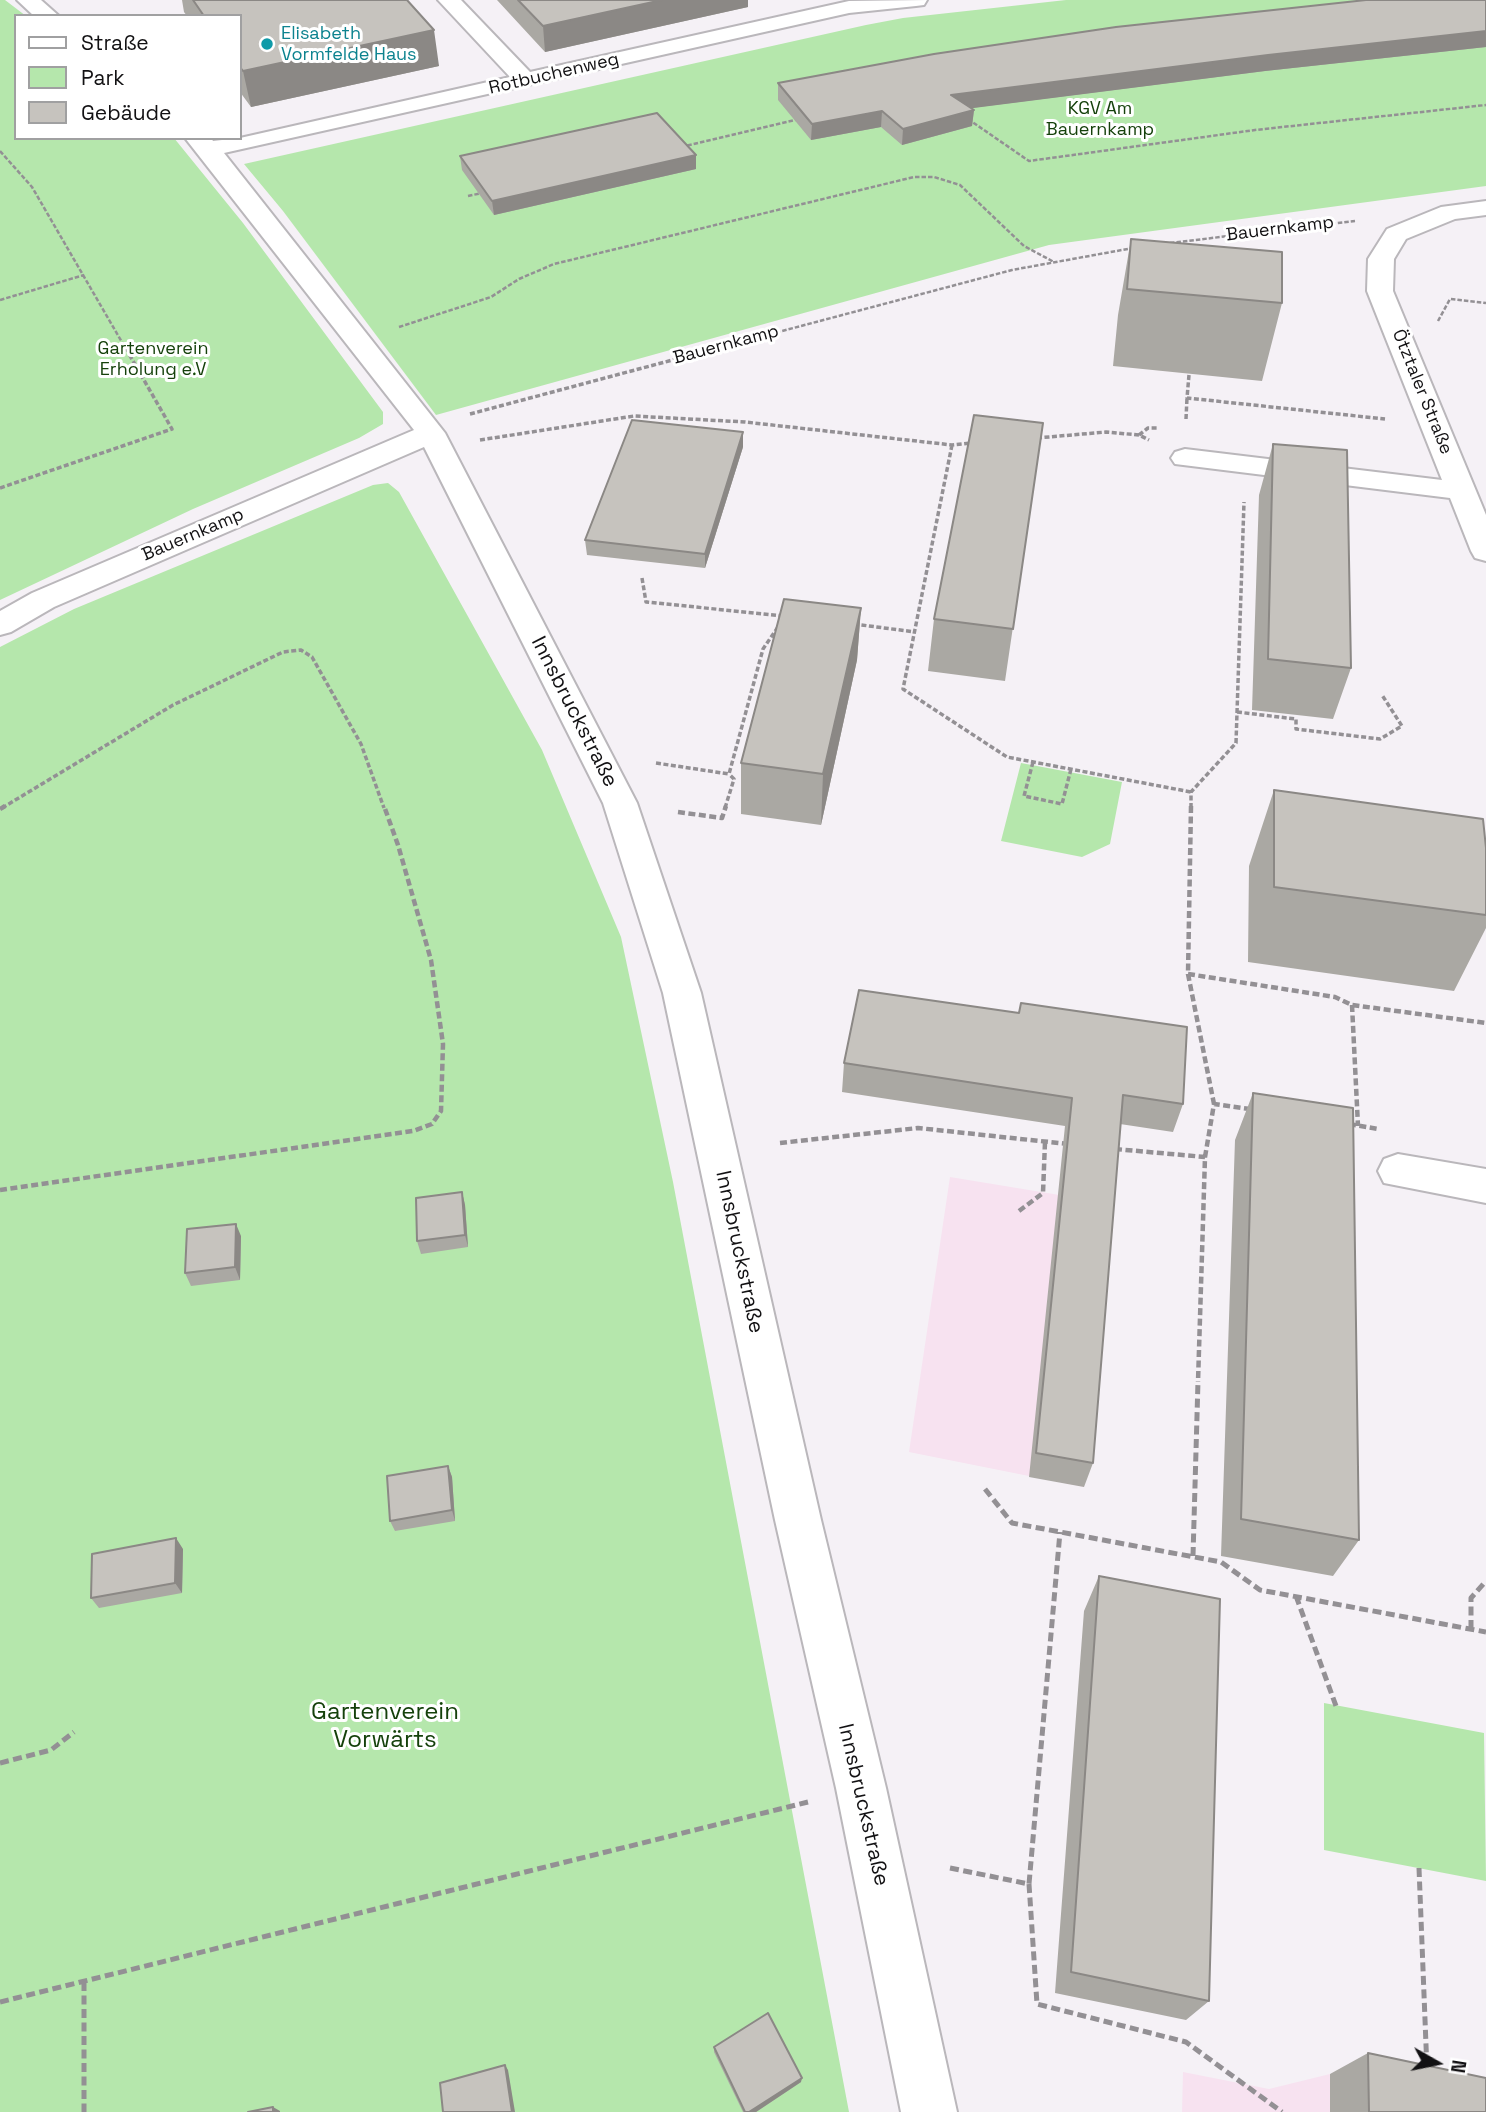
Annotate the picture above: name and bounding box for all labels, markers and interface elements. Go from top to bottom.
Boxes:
legend [14,14,242,140]
place label: Elisabeth Vormfelde Haus [281,23,417,66]
text: Straße [81,29,149,56]
marker: Elisabeth Vormfelde Haus [259,36,275,52]
street label: Rotbuchenweg [487,49,621,99]
text: Park [81,64,125,91]
park label: KGV Am Bauernkamp [1046,98,1154,140]
text: Gebäude [81,99,171,126]
street label: Bauernkamp [1225,212,1335,246]
street label: Bauernkamp [671,321,781,369]
street label: Ötztaler Straße [1387,326,1457,458]
park label: Gartenverein Erholung e.V [98,338,208,380]
street label: Bauernkamp [139,504,247,566]
street label: Innsbruckstraße [525,633,623,791]
street label: Innsbruckstraße [709,1168,769,1336]
park label: Gartenverein Vorwärts [311,1698,459,1754]
street label: Innsbruckstraße [832,1722,894,1888]
north arrow [1402,2028,1472,2098]
text: N [1445,2058,1472,2075]

